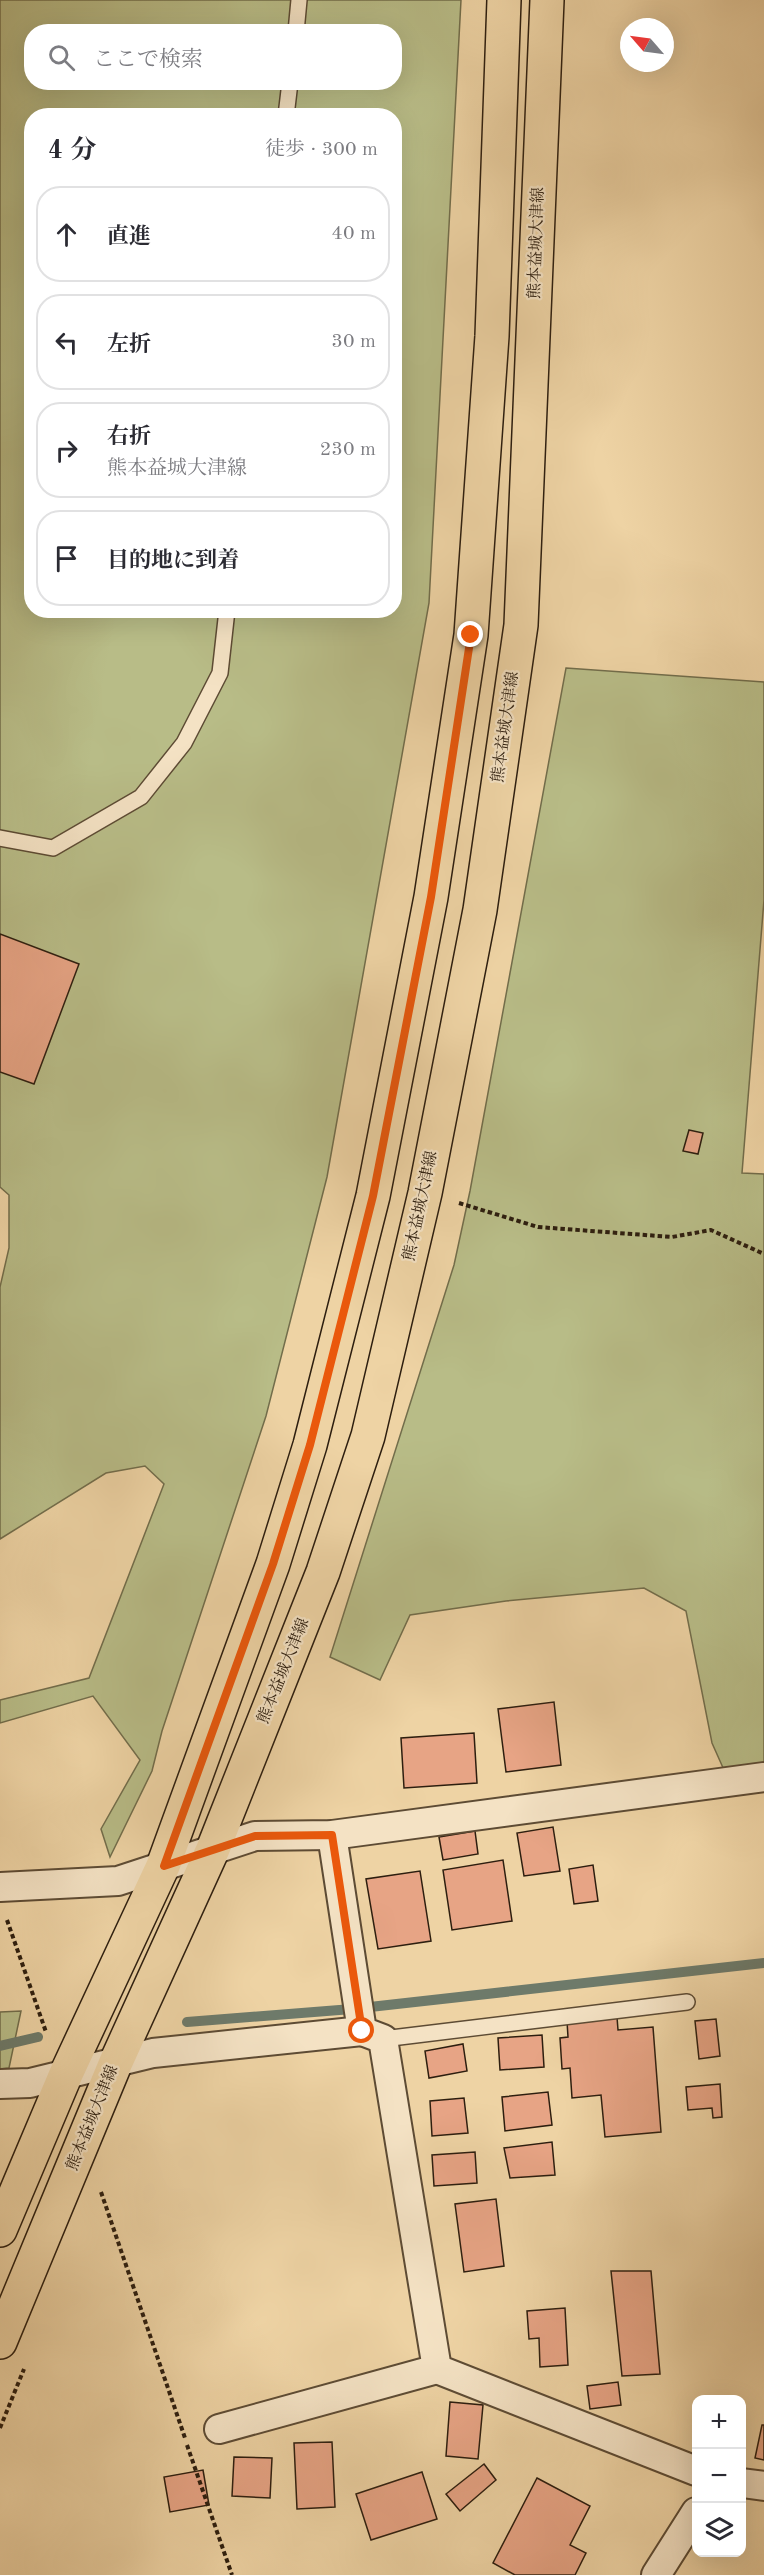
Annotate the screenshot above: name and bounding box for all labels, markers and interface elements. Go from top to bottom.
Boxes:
north arrow [620,18,674,72]
search box [24,24,402,90]
icon: search [45,41,78,74]
text: ここで検索 [93,49,203,71]
text: 4 分 [48,138,96,164]
text: 徒歩 · 300 m [265,140,378,160]
street label: 熊本益城大津線 [525,187,547,299]
icon: ahead [50,218,83,251]
text: 40 m [331,224,376,244]
text: 直進 [107,226,151,248]
icon: left [50,326,83,359]
text: 30 m [331,332,376,352]
text: 左折 [107,334,151,356]
text: 右折 [107,426,151,448]
icon: right [50,434,83,467]
text: 230 m [320,440,376,460]
text: 熊本益城大津線 [107,459,247,479]
icon: arrive [50,542,83,575]
text: 目的地に到着 [107,550,239,572]
route end [457,621,483,647]
street label: 熊本益城大津線 [488,670,522,784]
street label: 熊本益城大津線 [400,1149,440,1262]
street label: 熊本益城大津線 [254,1615,312,1726]
route start [348,2017,374,2043]
street label: 熊本益城大津線 [63,2062,121,2173]
map controls [692,2395,746,2557]
button: + [692,2395,746,2449]
button: − [692,2449,746,2503]
button: layers [692,2503,746,2557]

